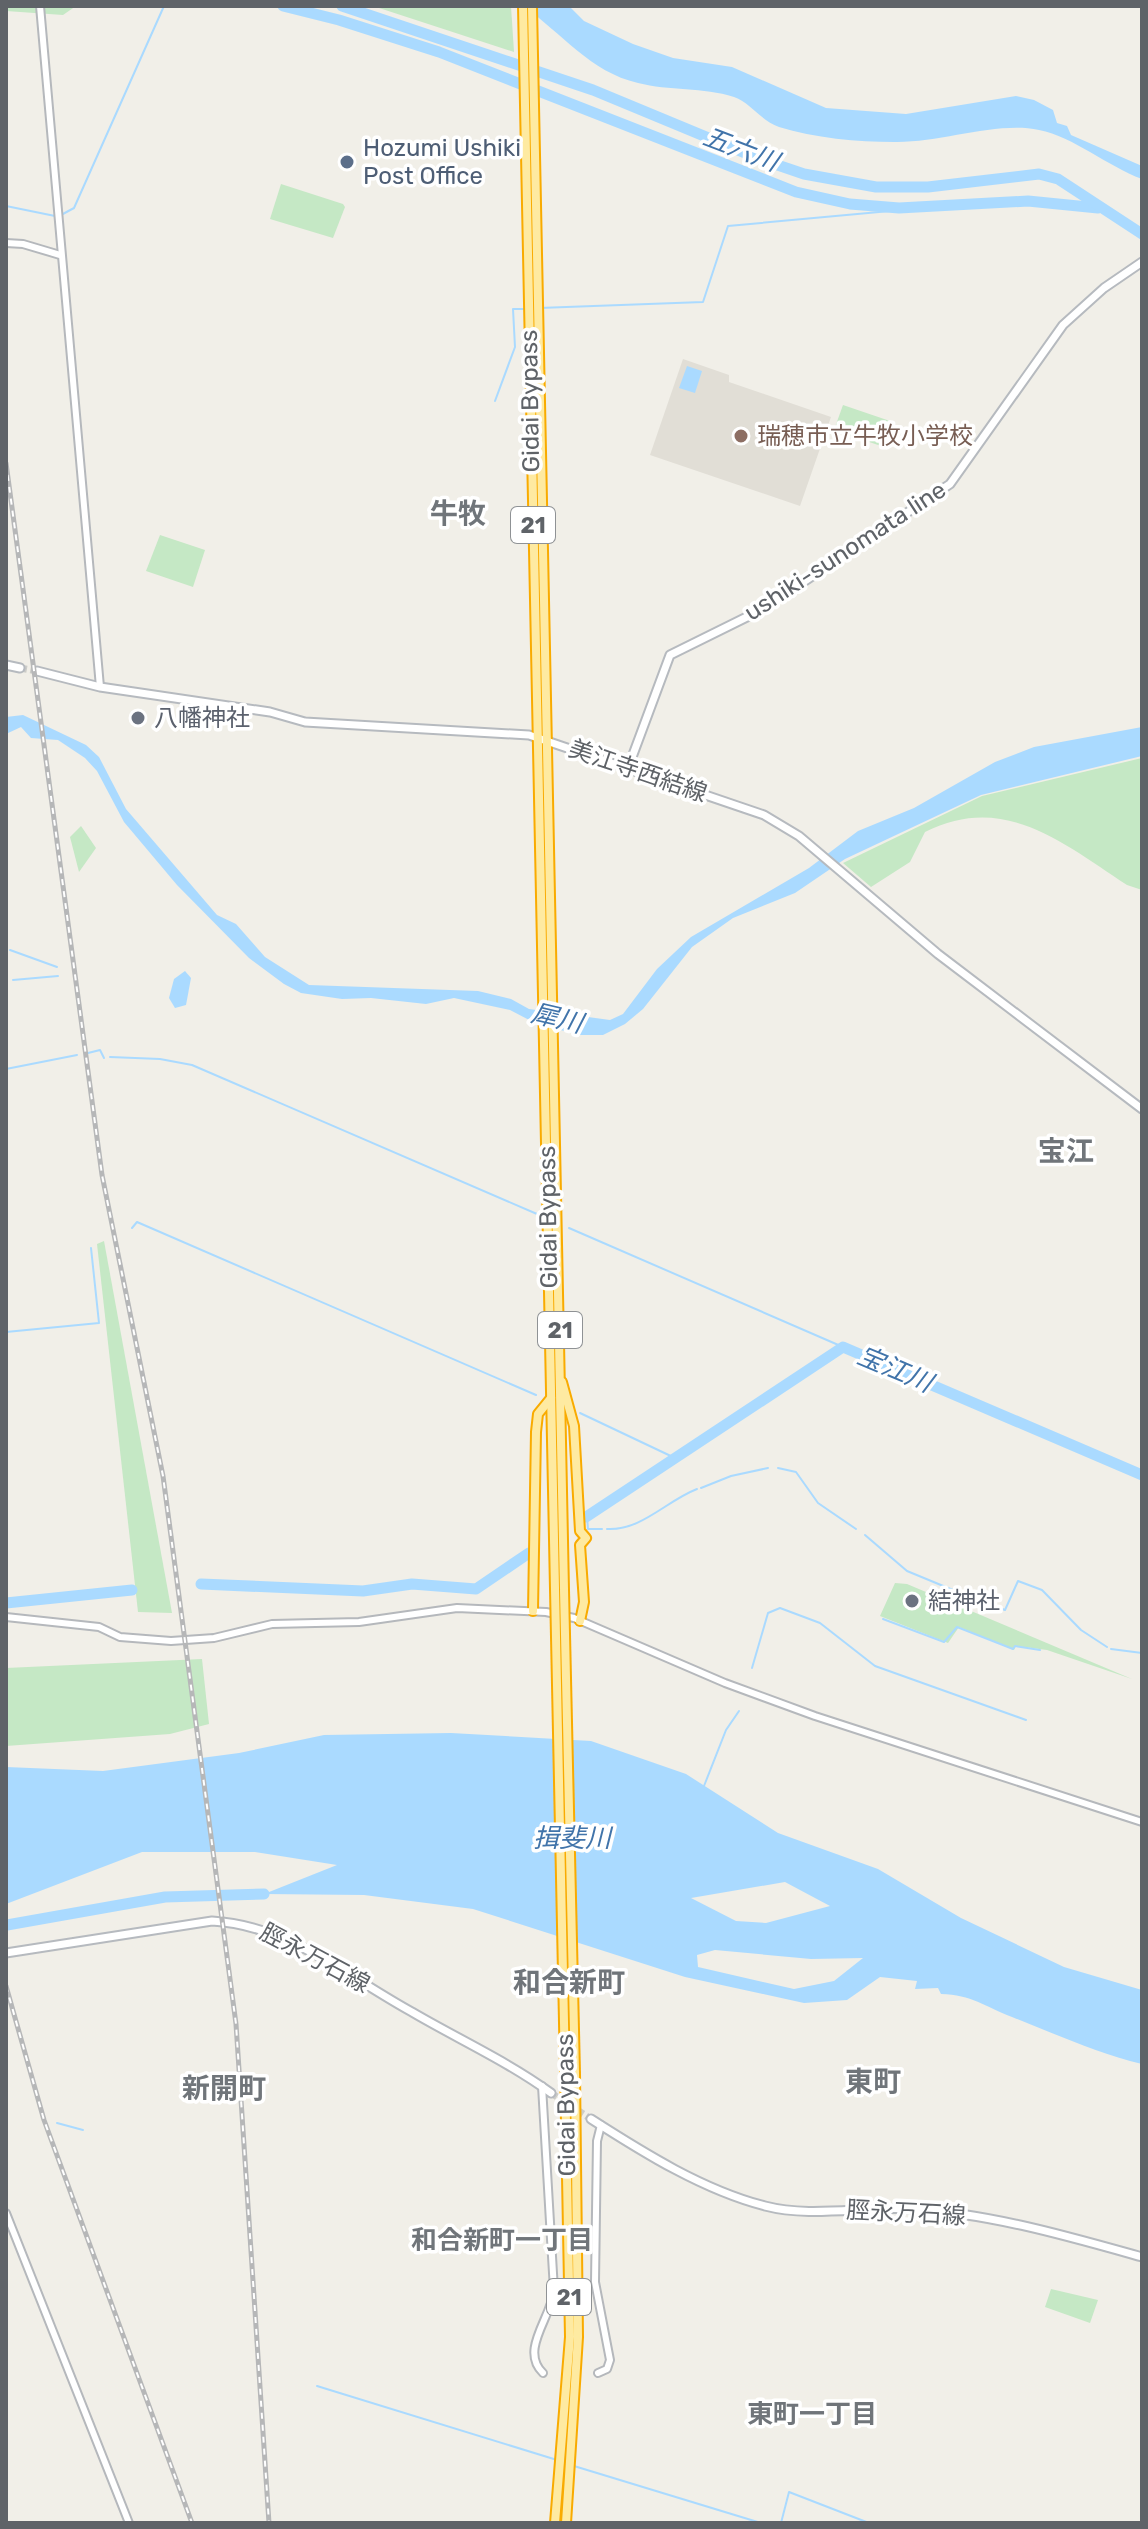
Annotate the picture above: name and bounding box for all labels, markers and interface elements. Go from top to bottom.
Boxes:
water label: 五六川 [699,121,786,179]
place label: Hozumi Ushiki Post Office [363,134,521,190]
marker: Hozumi Ushiki Post Office [338,153,356,171]
street label: Gidai Bypass [515,329,545,473]
place label: 瑞穂市立牛牧小学校 [757,422,973,450]
marker: 瑞穂市立牛牧小学校 [732,427,750,445]
street label: ushiki-sunomata line [739,475,951,627]
district label: 牛牧 [430,497,486,530]
road number: 21 [511,507,555,543]
place label: 八幡神社 [154,704,250,732]
marker: 八幡神社 [129,709,147,727]
street label: 美江寺西結線 [565,734,711,808]
water label: 犀川 [528,998,589,1040]
district label: 宝江 [1038,1135,1094,1168]
street label: Gidai Bypass [533,1145,563,1289]
road number: 21 [538,1312,582,1348]
water label: 宝江川 [853,1340,940,1400]
place label: 結神社 [928,1587,1000,1615]
marker: 結神社 [903,1592,921,1610]
water label: 揖斐川 [533,1823,614,1854]
street label: 脛永万石線 [255,1917,375,1999]
district label: 和合新町 [513,1966,625,1999]
street label: Gidai Bypass [551,2033,581,2177]
district label: 東町 [845,2065,901,2098]
district label: 新開町 [182,2072,266,2105]
street label: 脛永万石線 [845,2196,967,2230]
district label: 和合新町一丁目 [411,2225,593,2256]
road number: 21 [547,2279,591,2315]
district label: 東町一丁目 [747,2399,877,2430]

